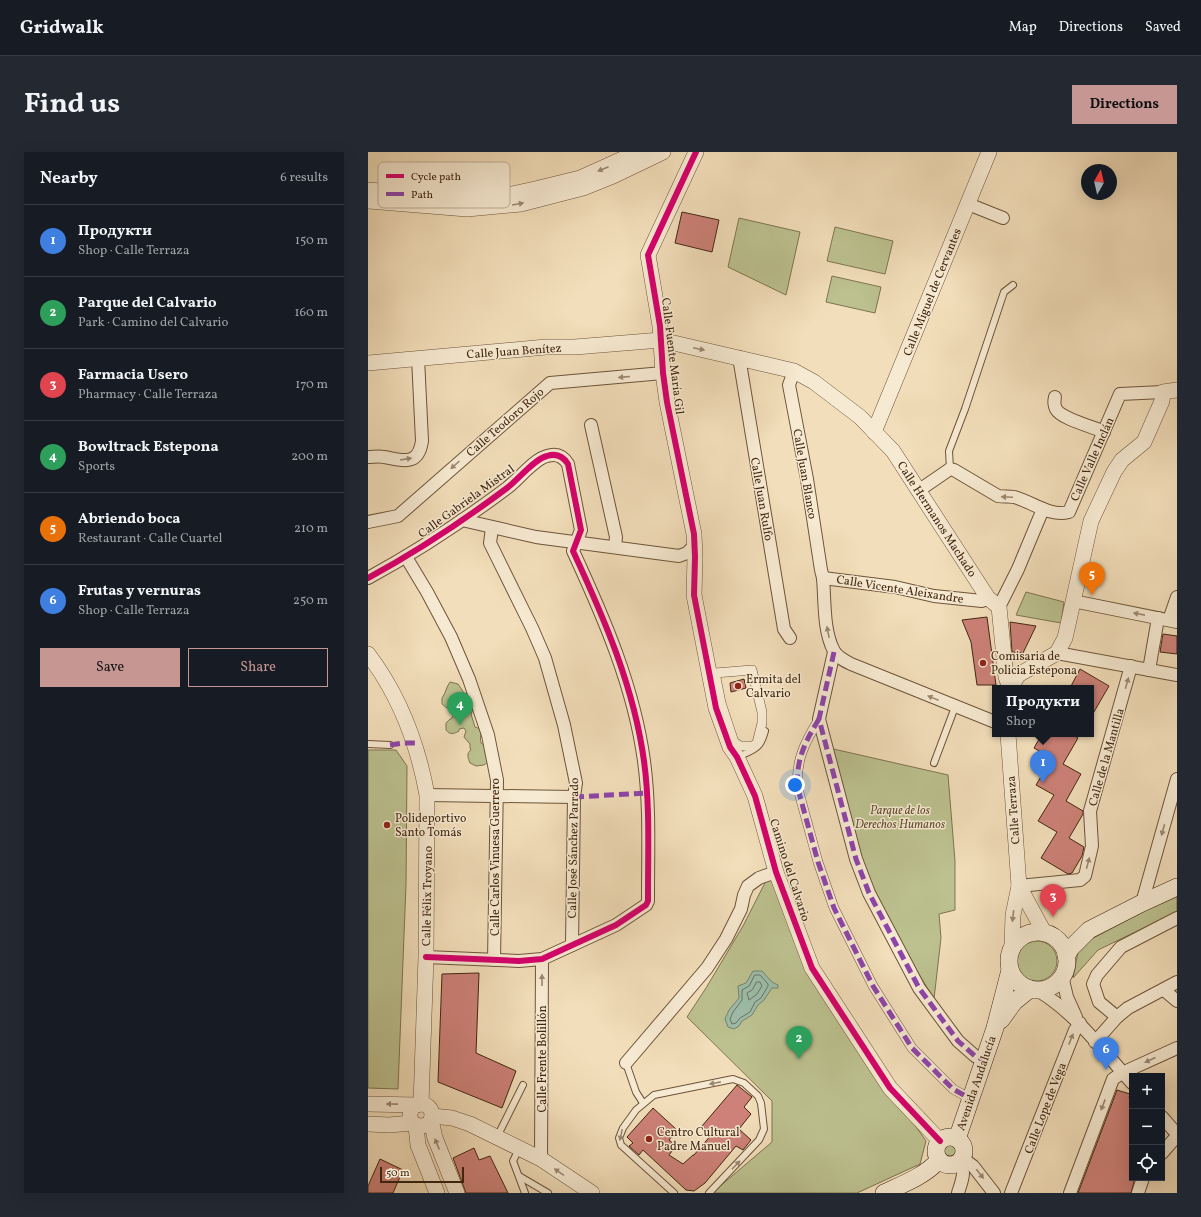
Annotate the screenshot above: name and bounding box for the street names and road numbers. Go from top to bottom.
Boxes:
street label: Calle Miguel de Cervantes [900,226,966,359]
street label: Calle Fuente María Gil [657,297,687,416]
street label: Calle Juan Benítez [466,341,562,363]
street label: Calle Teodoro Rojo [463,385,548,461]
street label: Calle Valle Inclán [1067,415,1119,504]
street label: Calle Juan Blanco [788,428,820,521]
street label: Calle Juan Rulfo [746,456,776,542]
street label: Calle Hermanos Machado [893,459,980,581]
street label: Calle Gabriela Mistral [415,461,518,542]
street label: Calle Vicente Aleixandre [835,572,965,608]
street label: Calle de la Mantilla [1085,706,1129,808]
street label: Calle Terraza [1004,775,1024,845]
street label: Calle José Sánchez Parrado [565,777,583,919]
street label: Calle Carlos Vinuesa Guerrero [488,778,504,936]
street label: Camino del Calvario [765,817,813,924]
street label: Calle Félix Troyano [419,846,437,946]
street label: Calle Frente Bolillón [535,1005,551,1113]
street label: Avenida Andalucía [953,1034,1001,1133]
street label: Calle Lope de Vega [1021,1060,1071,1156]

